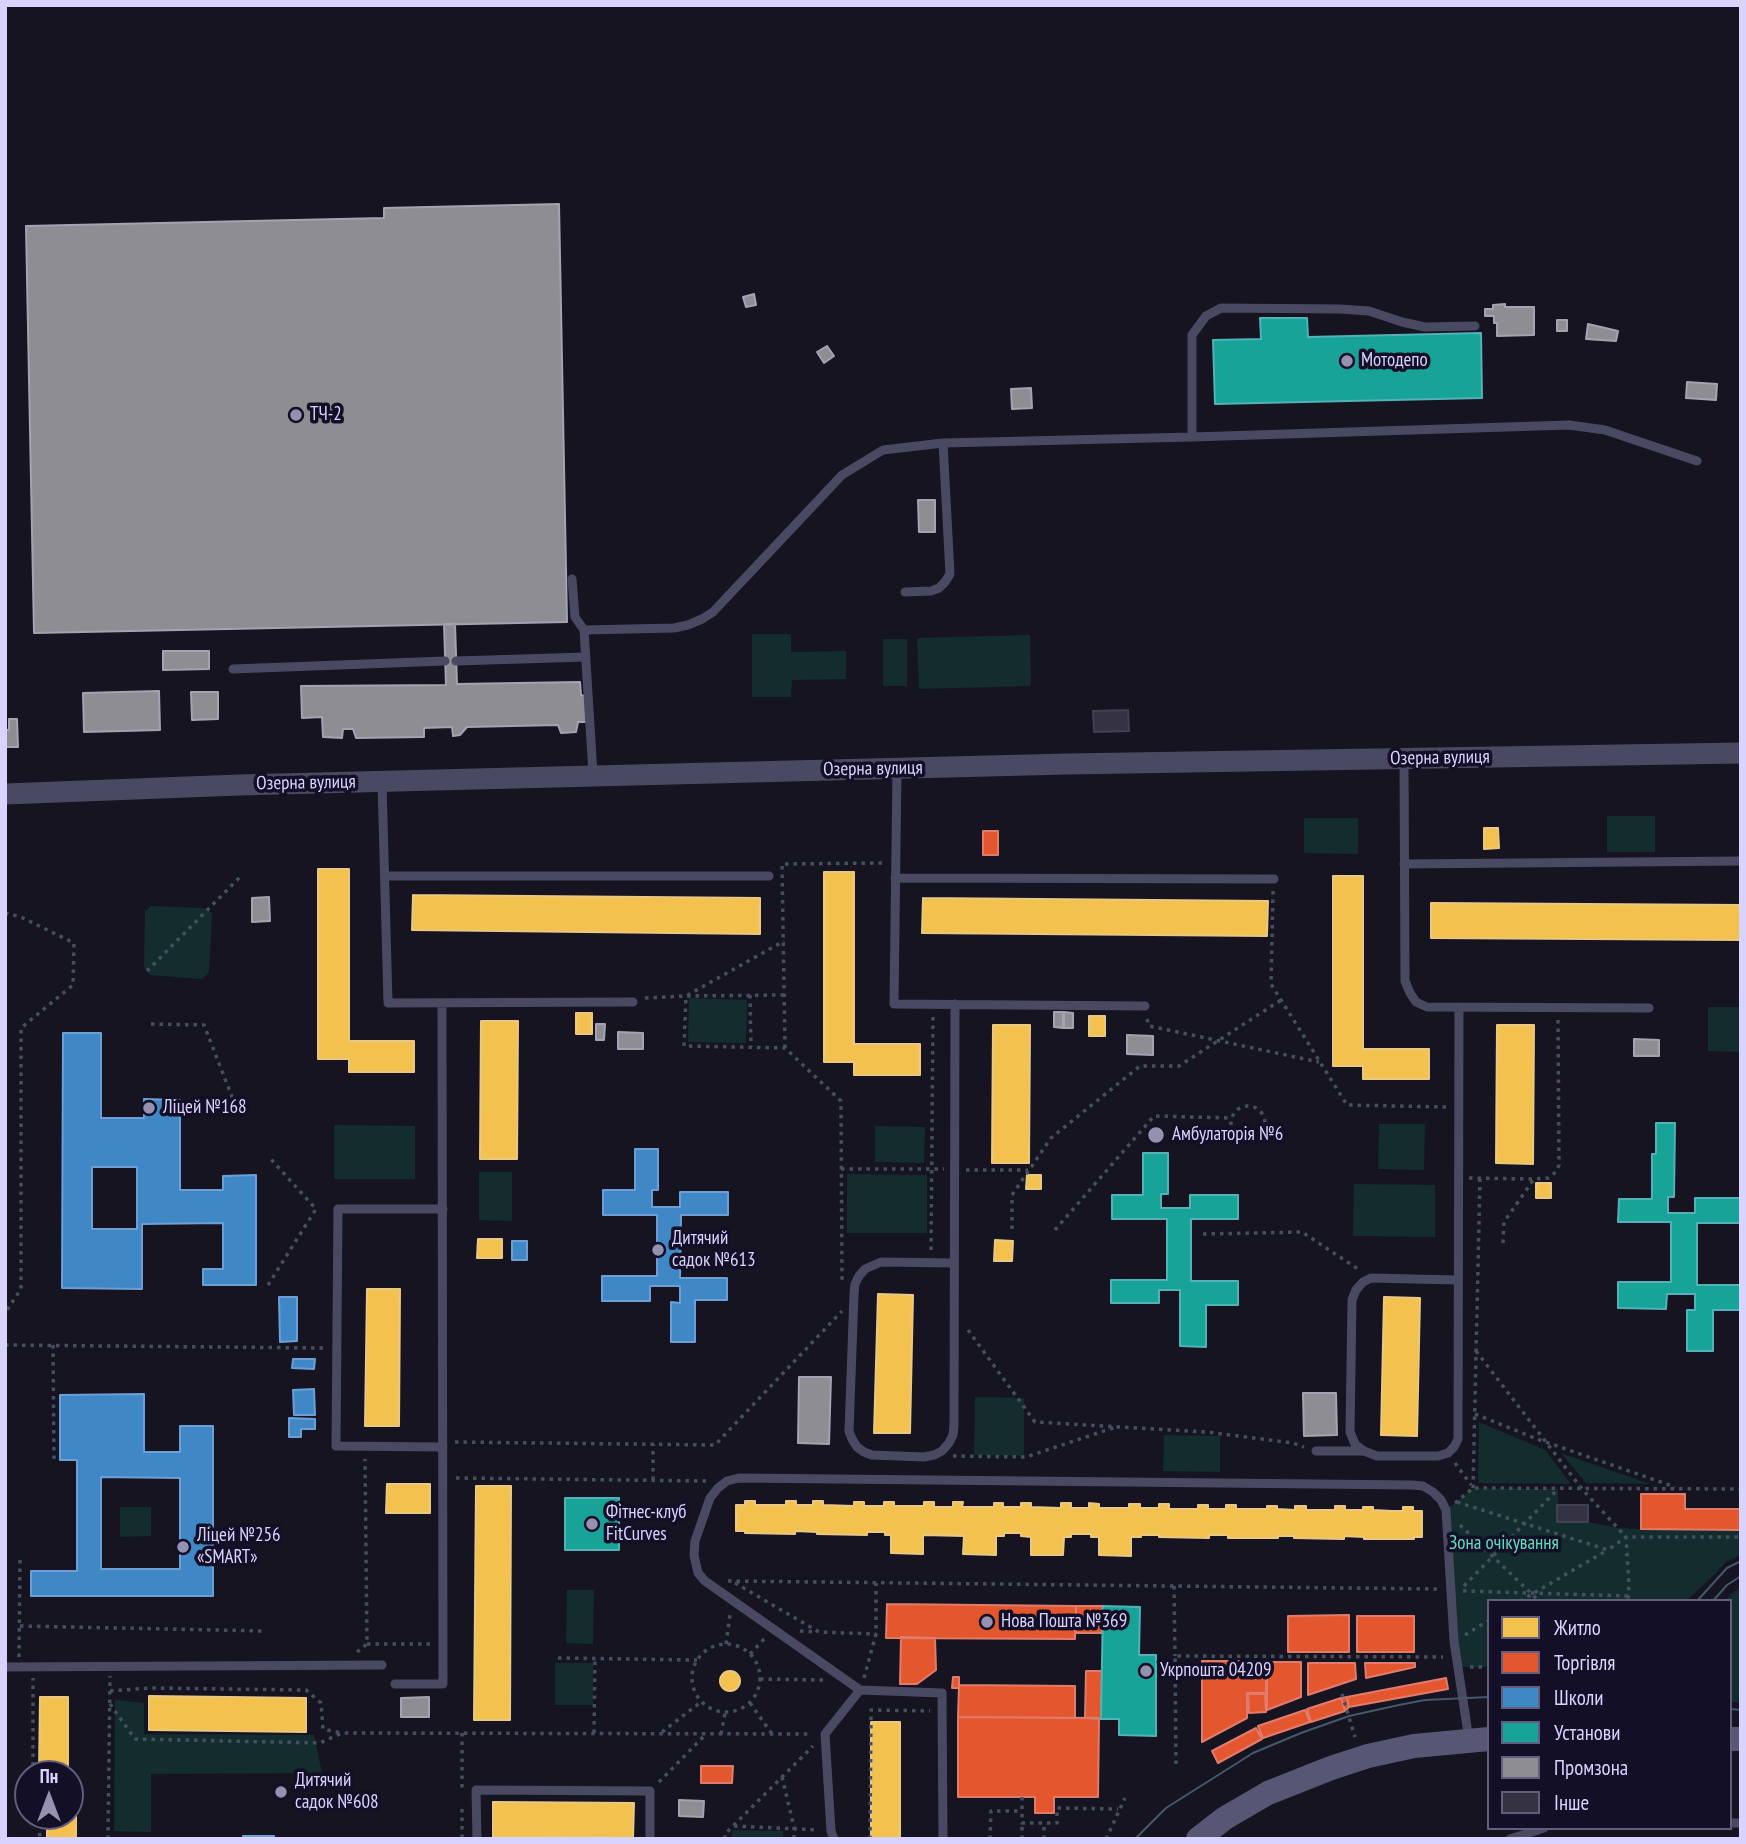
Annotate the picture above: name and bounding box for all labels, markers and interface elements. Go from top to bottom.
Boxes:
place label: Мотодепо [1361,350,1428,372]
marker: Мотодепо [1339,353,1355,369]
place label: ТЧ-2 [310,404,342,426]
marker: ТЧ-2 [288,407,304,423]
street label: Озерна вулиця [1390,746,1490,770]
street label: Озерна вулиця [823,757,923,781]
street label: Озерна вулиця [256,771,356,795]
place label: Ліцей №168 [163,1097,247,1119]
marker: Ліцей №168 [141,1100,157,1116]
place label: Амбулаторія №6 [1172,1124,1283,1146]
marker: Амбулаторія №6 [1146,1125,1166,1145]
place label: Дитячий садок №613 [672,1228,756,1272]
marker: Дитячий садок №613 [650,1242,666,1258]
place label: Фітнес-клуб FitCurves [606,1502,687,1546]
marker: Фітнес-клуб FitCurves [584,1516,600,1532]
place label: Ліцей №256 «SMART» [197,1525,281,1569]
park label: Зона очікування [1449,1533,1559,1555]
marker: Ліцей №256 «SMART» [175,1539,191,1555]
legend [1487,1599,1732,1830]
place label: Нова Пошта №369 [1001,1611,1127,1633]
marker: Нова Пошта №369 [979,1614,995,1630]
text: Житло [1554,1614,1601,1641]
text: Торгівля [1554,1649,1615,1676]
place label: Укрпошта 04209 [1160,1660,1271,1682]
marker: Укрпошта 04209 [1138,1663,1154,1679]
text: Школи [1554,1684,1603,1711]
text: Установи [1554,1719,1621,1746]
text: Промзона [1554,1754,1628,1781]
north arrow [14,1760,84,1830]
text: Пн [40,1764,58,1788]
place label: Дитячий садок №608 [295,1770,379,1814]
marker: Дитячий садок №608 [273,1784,289,1800]
text: Інше [1554,1789,1589,1816]

